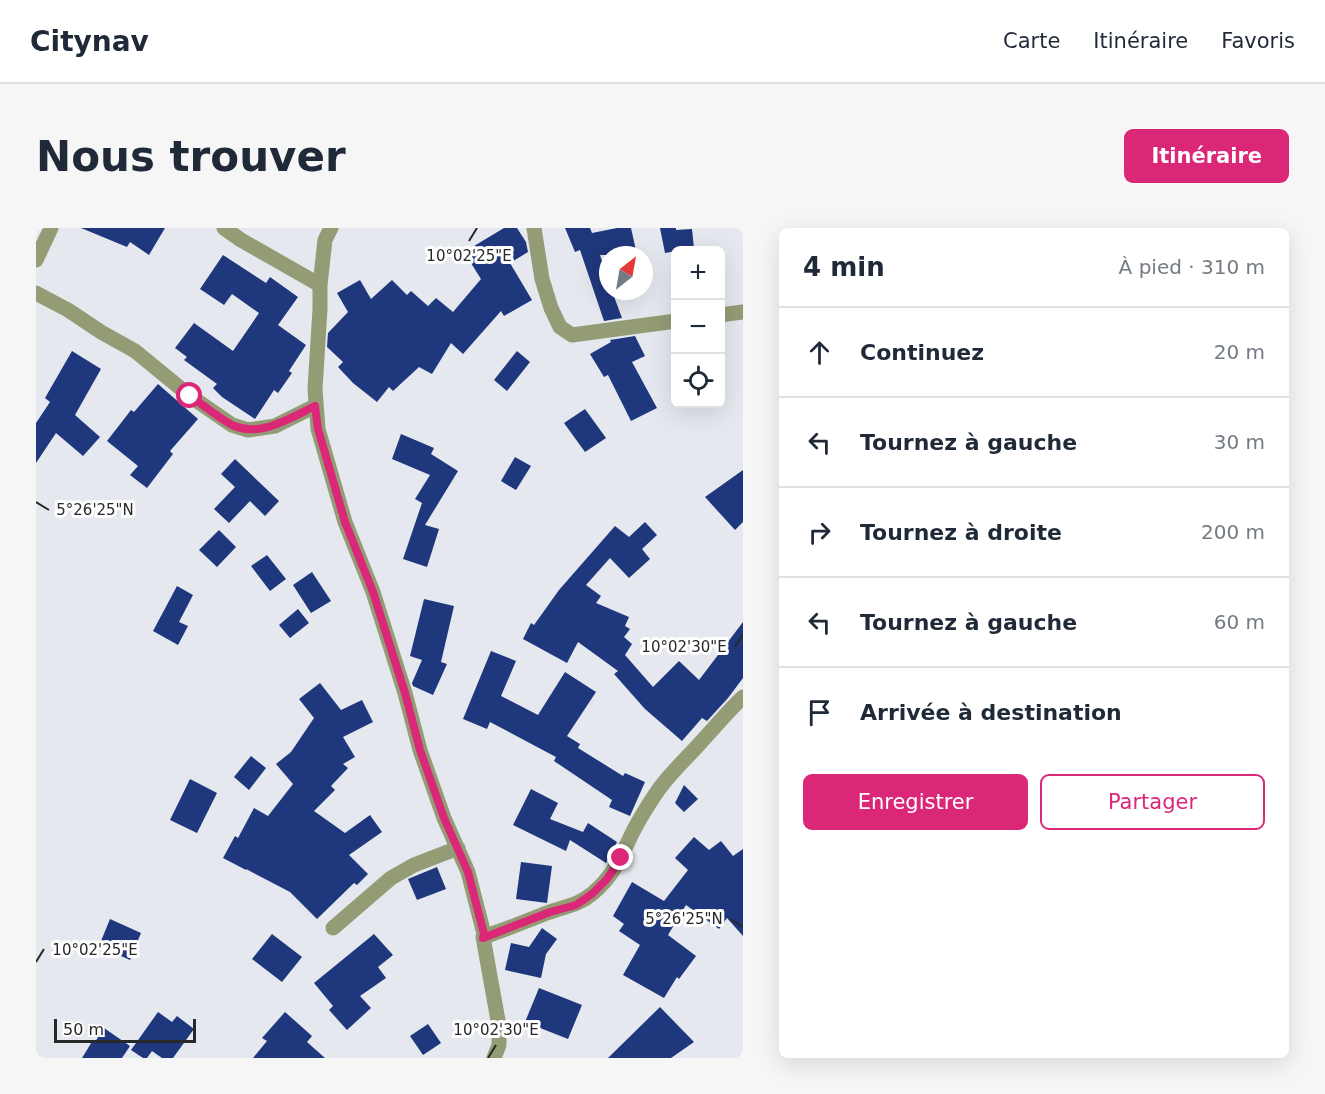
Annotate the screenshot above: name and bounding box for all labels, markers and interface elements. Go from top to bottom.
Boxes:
text: Citynav [30,25,149,58]
text: Carte [1003,29,1060,53]
text: Itinéraire [1093,29,1188,53]
text: Favoris [1221,29,1295,53]
button: Itinéraire [1124,129,1289,183]
text: Nous trouver [36,132,346,181]
north arrow [599,246,653,300]
map controls [671,246,725,408]
button: + [671,246,725,300]
text: 10°02'25"E [426,247,512,265]
text: 4 min [803,252,885,282]
text: À pied · 310 m [1119,255,1265,279]
button: − [671,300,725,354]
icon: ahead [803,336,836,369]
text: Continuez [860,340,984,365]
text: 20 m [1214,340,1265,364]
button: locate [671,354,725,408]
route start [176,382,202,408]
icon: left [803,426,836,459]
text: Tournez à gauche [860,430,1077,455]
text: 30 m [1214,430,1265,454]
text: 5°26'25"N [56,501,134,519]
icon: right [803,516,836,549]
text: Tournez à droite [860,520,1062,545]
text: 200 m [1201,520,1265,544]
icon: left [803,606,836,639]
text: Tournez à gauche [860,610,1077,635]
text: 60 m [1214,610,1265,634]
text: 10°02'30"E [641,638,727,656]
icon: arrive [803,696,836,729]
text: Arrivée à destination [860,700,1122,725]
button: Enregistrer [803,774,1028,830]
button: Partager [1040,774,1265,830]
route end [607,844,633,870]
text: 5°26'25"N [645,910,723,928]
text: 10°02'25"E [52,941,138,959]
scale bar [54,1016,196,1044]
text: 50 m [63,1020,104,1039]
text: 10°02'30"E [453,1021,539,1039]

